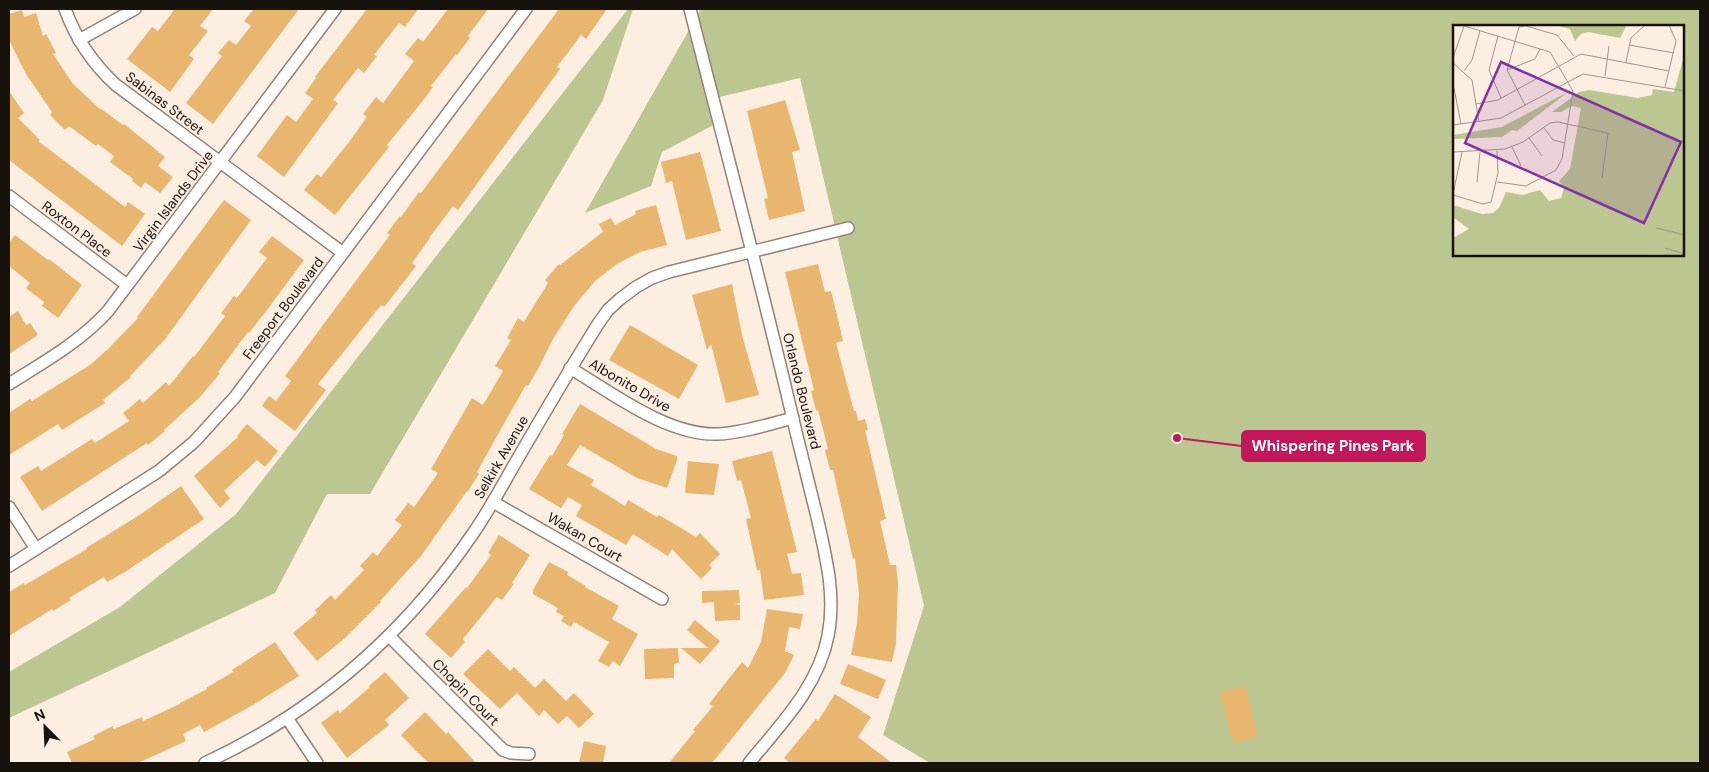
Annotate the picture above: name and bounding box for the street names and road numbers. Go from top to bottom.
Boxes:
street label: Sabinas Street [122,68,208,138]
street label: Virgin Islands Drive [129,147,217,255]
street label: Roxton Place [38,197,116,261]
street label: Freeport Boulevard [239,253,327,363]
street label: Orlando Boulevard [779,331,825,451]
street label: Albonito Drive [586,354,674,416]
street label: Selkirk Avenue [470,412,532,502]
street label: Wakan Court [544,508,626,566]
street label: Chopin Court [429,655,503,729]

